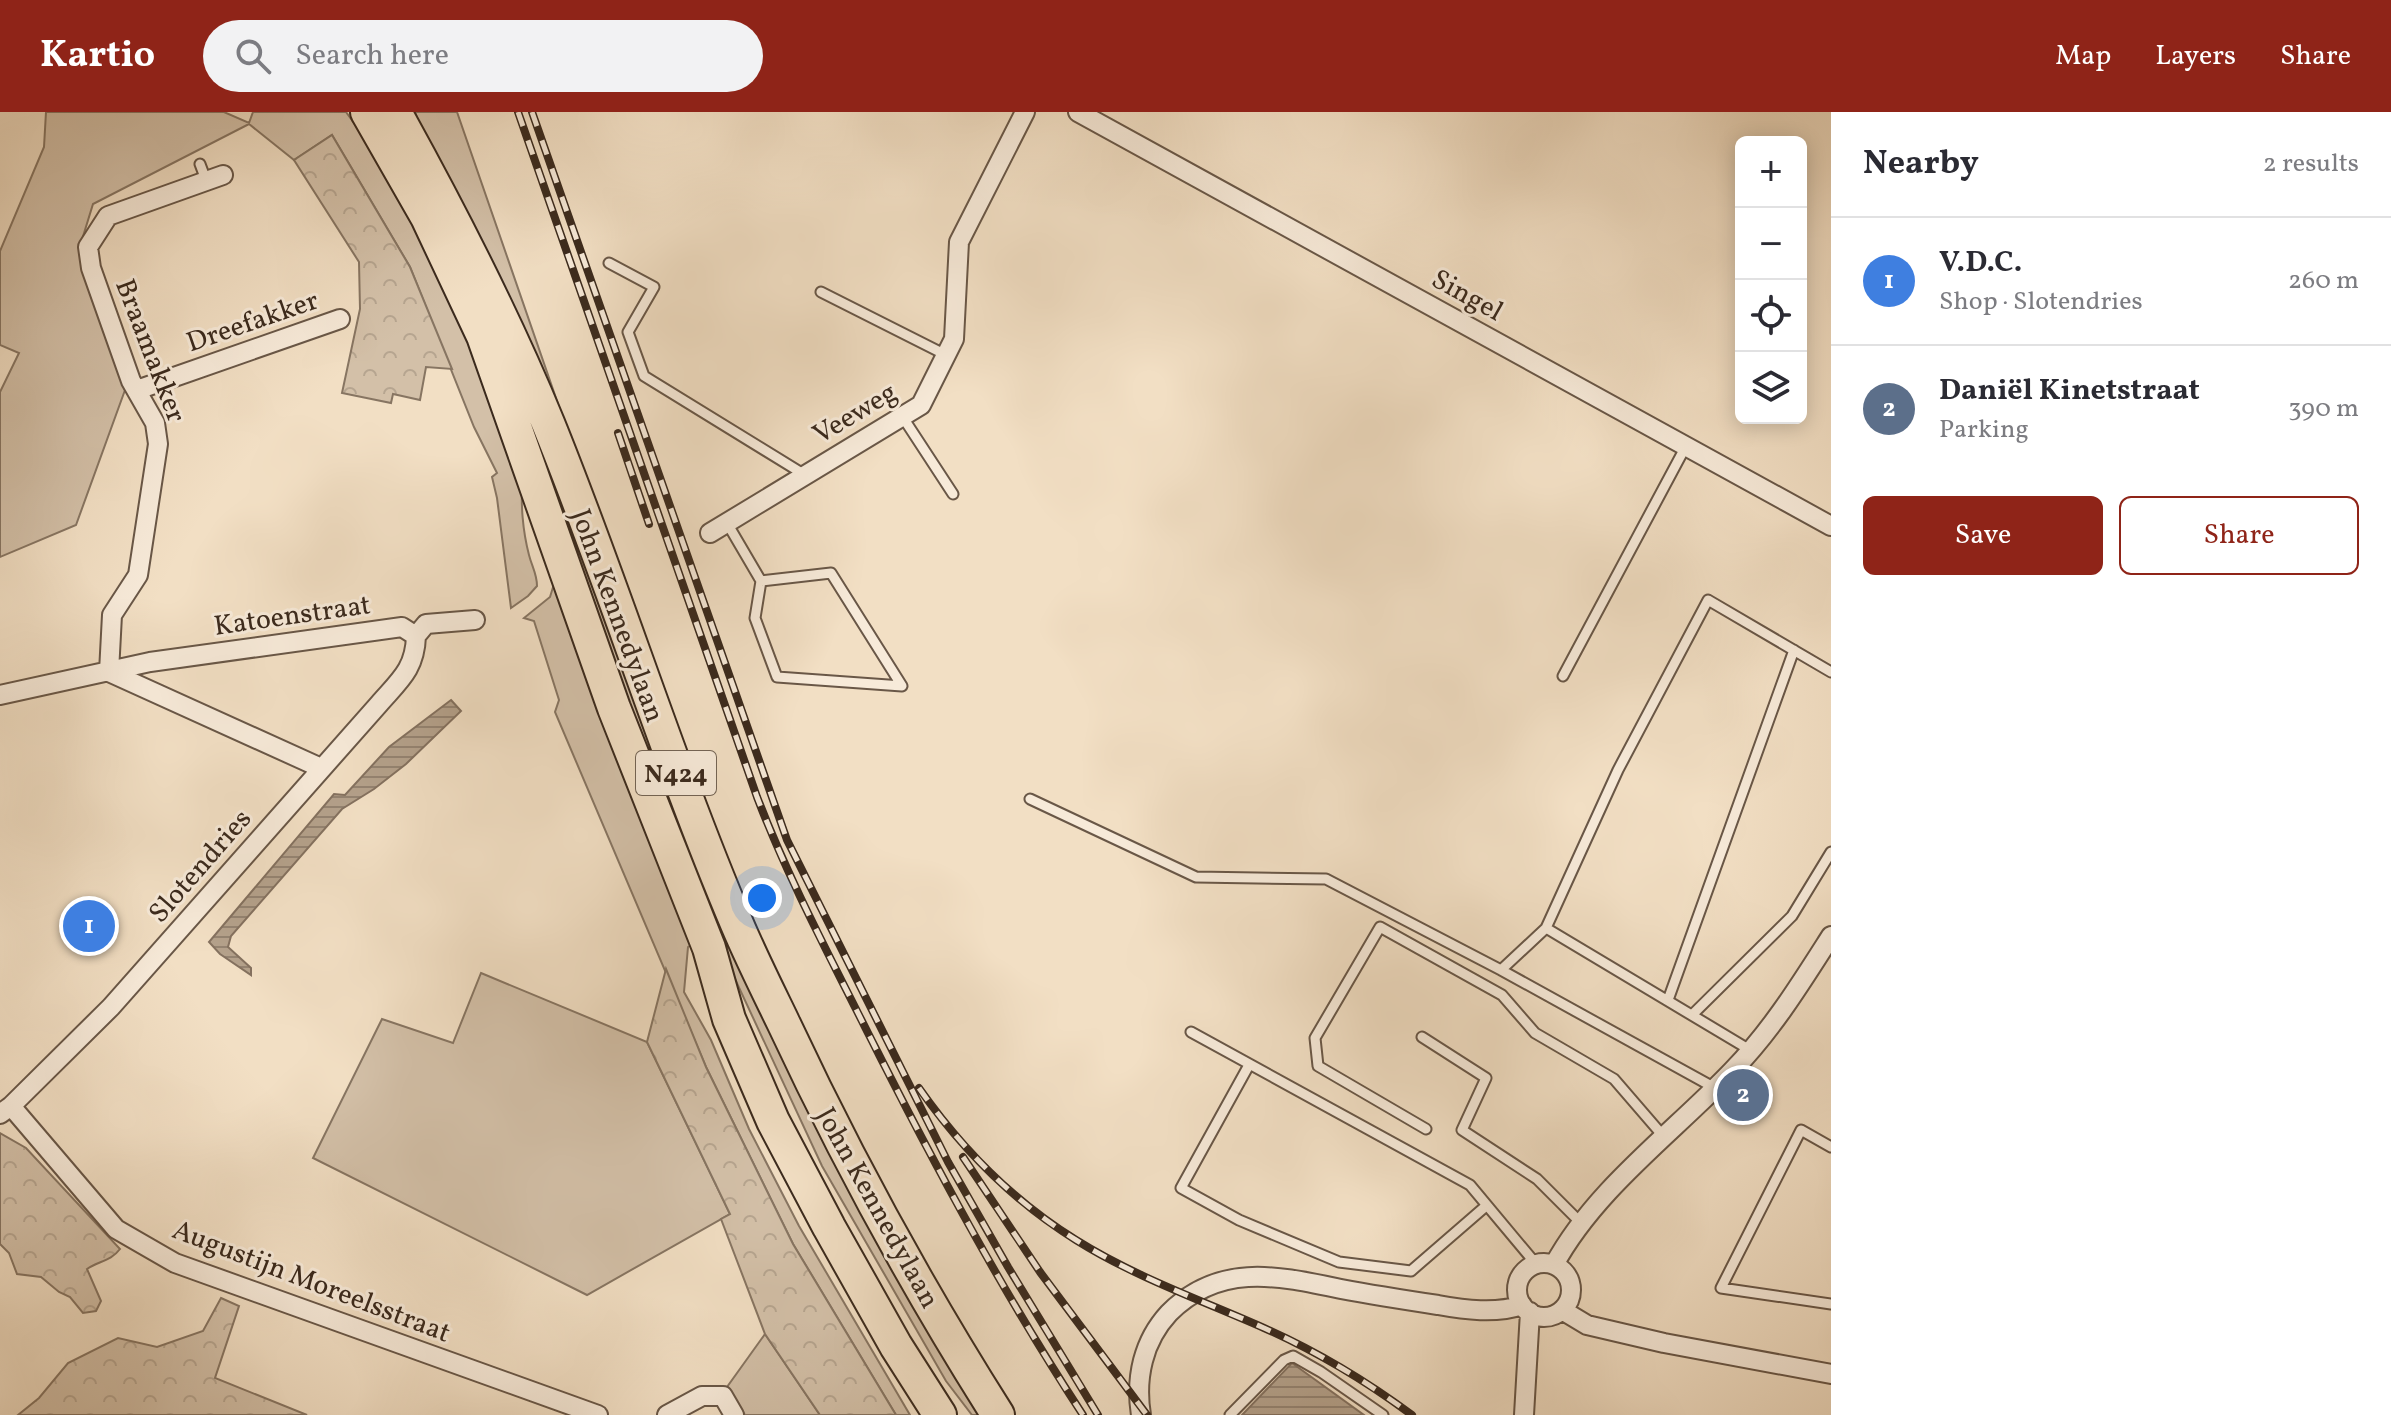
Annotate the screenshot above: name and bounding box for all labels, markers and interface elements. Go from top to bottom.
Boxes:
search box [203,20,763,92]
text: Kartio [40,30,155,83]
icon: search [231,34,275,78]
text: Search here [295,35,449,77]
text: Map [2055,37,2111,76]
text: Layers [2155,37,2236,76]
text: Share [2280,37,2351,76]
map controls [1735,136,1807,424]
button: + [1735,136,1807,208]
text: Nearby [1863,141,1979,188]
text: 2 results [2263,146,2359,182]
button: − [1735,208,1807,280]
text: V.D.C. [1939,242,2022,284]
street label: Singel [1424,261,1510,332]
text: 1 [1884,263,1894,299]
text: 260 m [2288,263,2359,299]
street label: Braamakker [104,273,195,429]
button: locate [1735,280,1807,352]
street label: Dreefakker [182,281,324,363]
text: Shop · Slotendries [1939,284,2143,320]
button: layers [1735,352,1807,424]
text: Daniël Kinetstraat [1939,370,2200,412]
street label: Veeweg [806,374,905,454]
text: 2 [1882,391,1896,427]
text: 390 m [2288,391,2359,427]
text: Parking [1939,412,2029,448]
button: Save [1863,496,2103,575]
button: Share [2119,496,2359,575]
street label: John Kennedylaan [560,504,673,728]
street label: Katoenstraat [212,586,373,647]
road number: N424 [636,751,716,795]
street label: Slotendries [140,801,261,932]
your location [742,878,782,918]
pin: 1 [63,896,115,956]
pin: 2 [1717,1065,1769,1125]
street label: John Kennedylaan [805,1101,948,1316]
street label: Augustijn Moreelsstraat [166,1211,456,1353]

